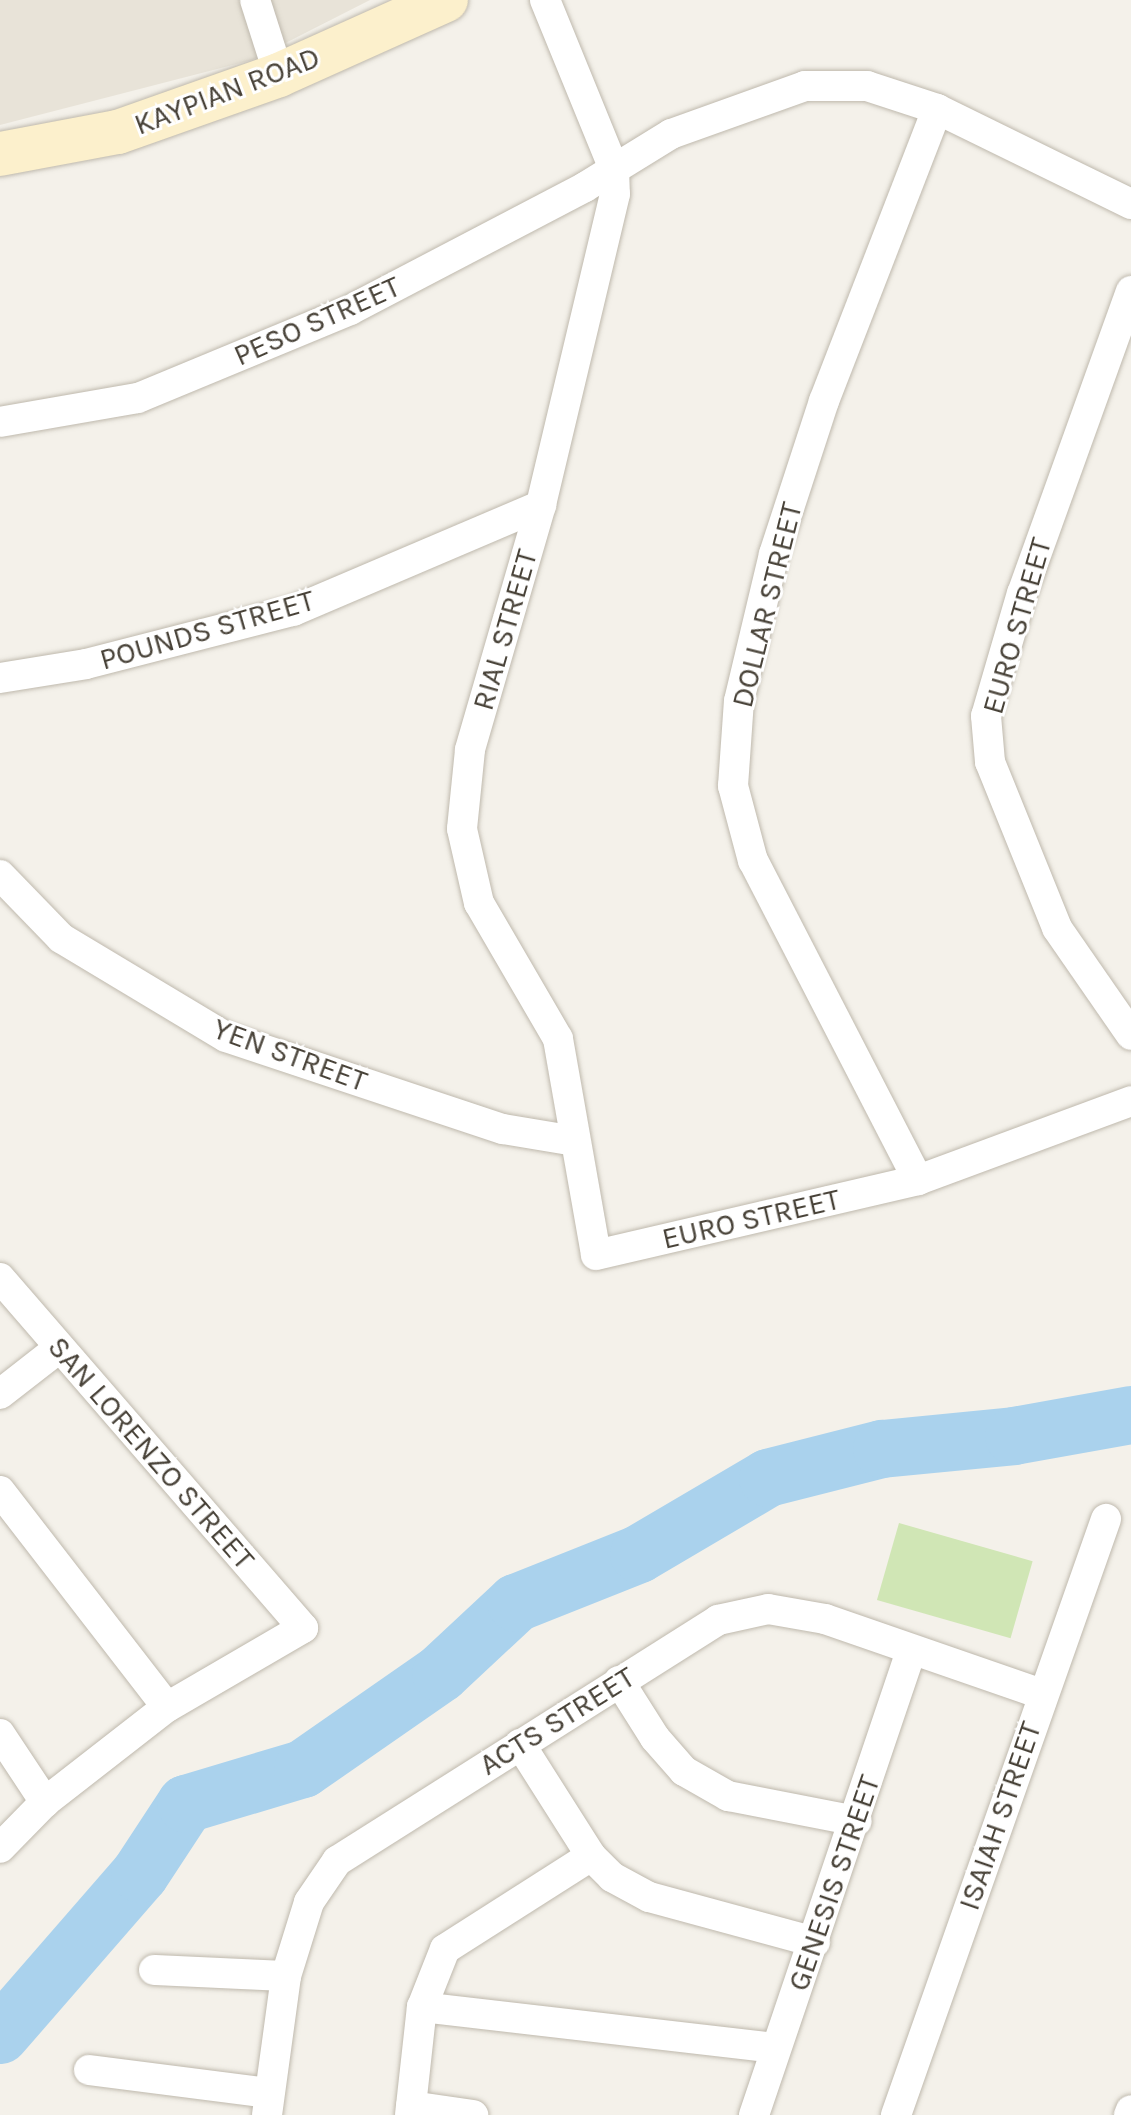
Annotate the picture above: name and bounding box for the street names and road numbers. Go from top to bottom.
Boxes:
street label: KAYPIAN ROAD [129,39,325,143]
street label: PESO STREET [228,268,406,374]
street label: DOLLAR STREET [724,499,810,711]
street label: EURO STREET [975,534,1059,718]
street label: RIAL STREET [465,546,545,714]
street label: POUNDS STREET [96,582,318,678]
street label: YEN STREET [208,1011,372,1099]
street label: EURO STREET [658,1181,844,1257]
street label: SAN LORENZO STREET [40,1329,262,1577]
street label: ACTS STREET [473,1659,641,1783]
street label: ISAIAH STREET [951,1717,1049,1915]
street label: GENESIS STREET [780,1770,888,1996]

